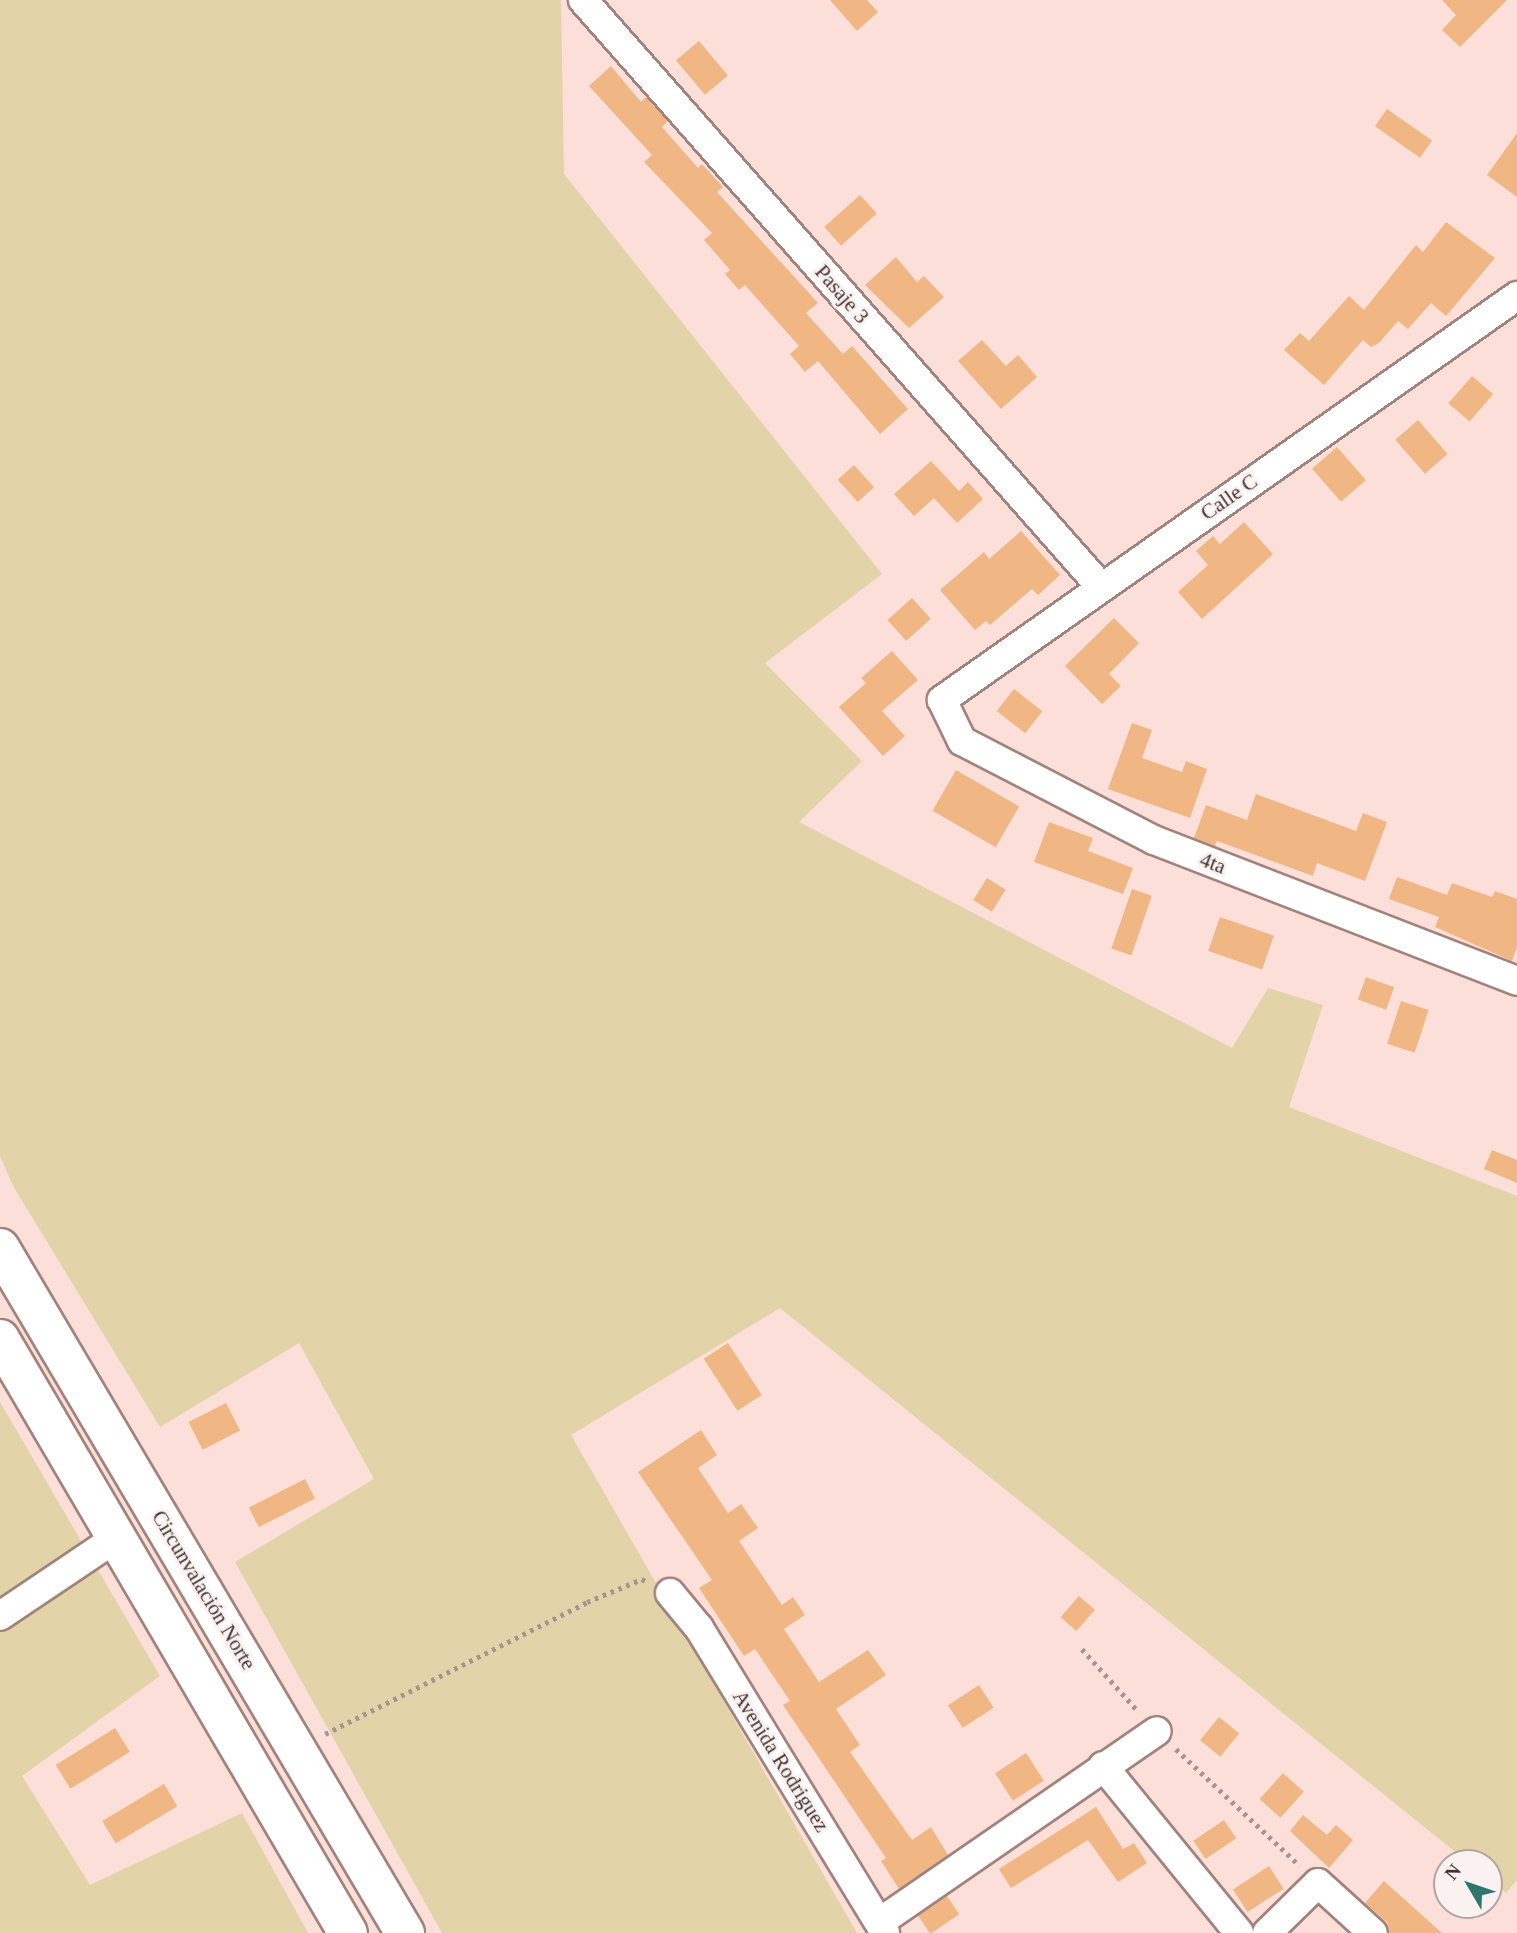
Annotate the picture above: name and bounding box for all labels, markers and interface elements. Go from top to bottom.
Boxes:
street label: Pasaje 3 [810,260,874,328]
street label: Calle C [1196,468,1262,526]
street label: 4ta [1197,847,1229,879]
street label: Circunvalación Norte [146,1506,262,1674]
street label: Avenida Rodriguez [727,1686,835,1836]
north arrow [1433,1849,1503,1919]
text: N [1440,1860,1465,1884]

